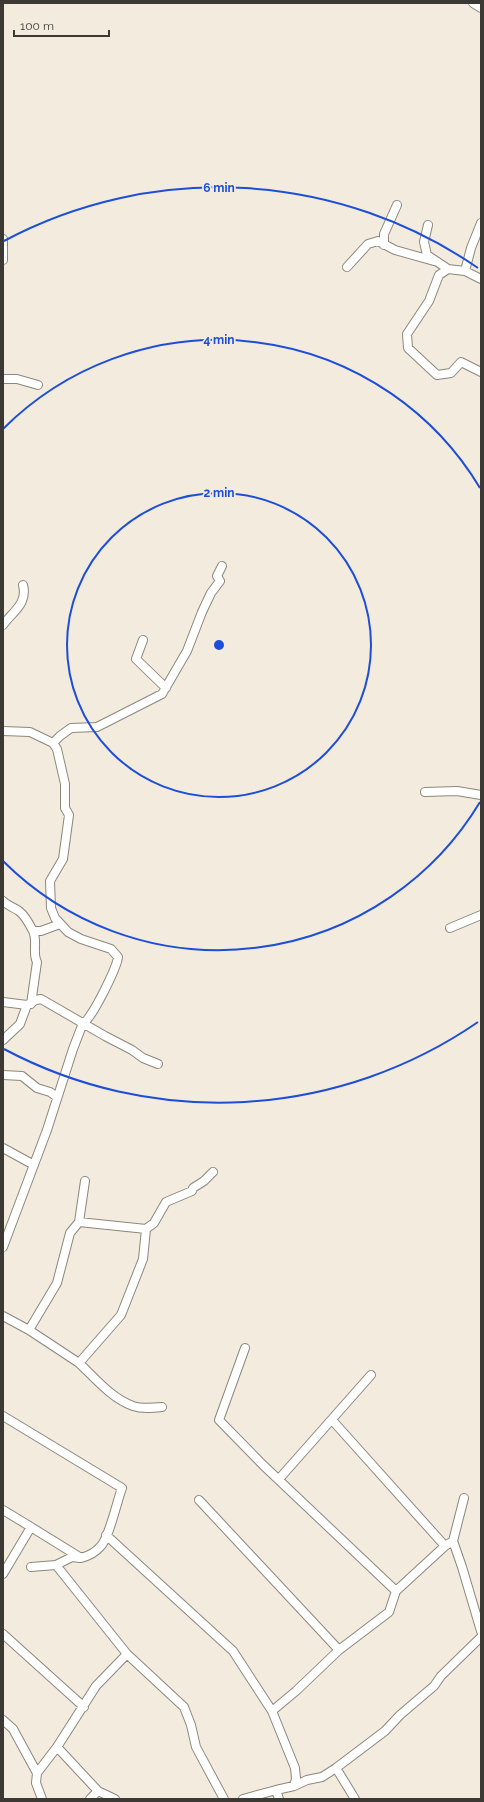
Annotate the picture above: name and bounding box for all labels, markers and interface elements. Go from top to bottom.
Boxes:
scale bar [14,12,109,38]
text: 100 m [20,19,54,33]
text: 6 min [203,181,235,195]
text: 4 min [203,333,235,347]
text: 2 min [203,486,235,500]
centre of rings [212,638,226,652]

